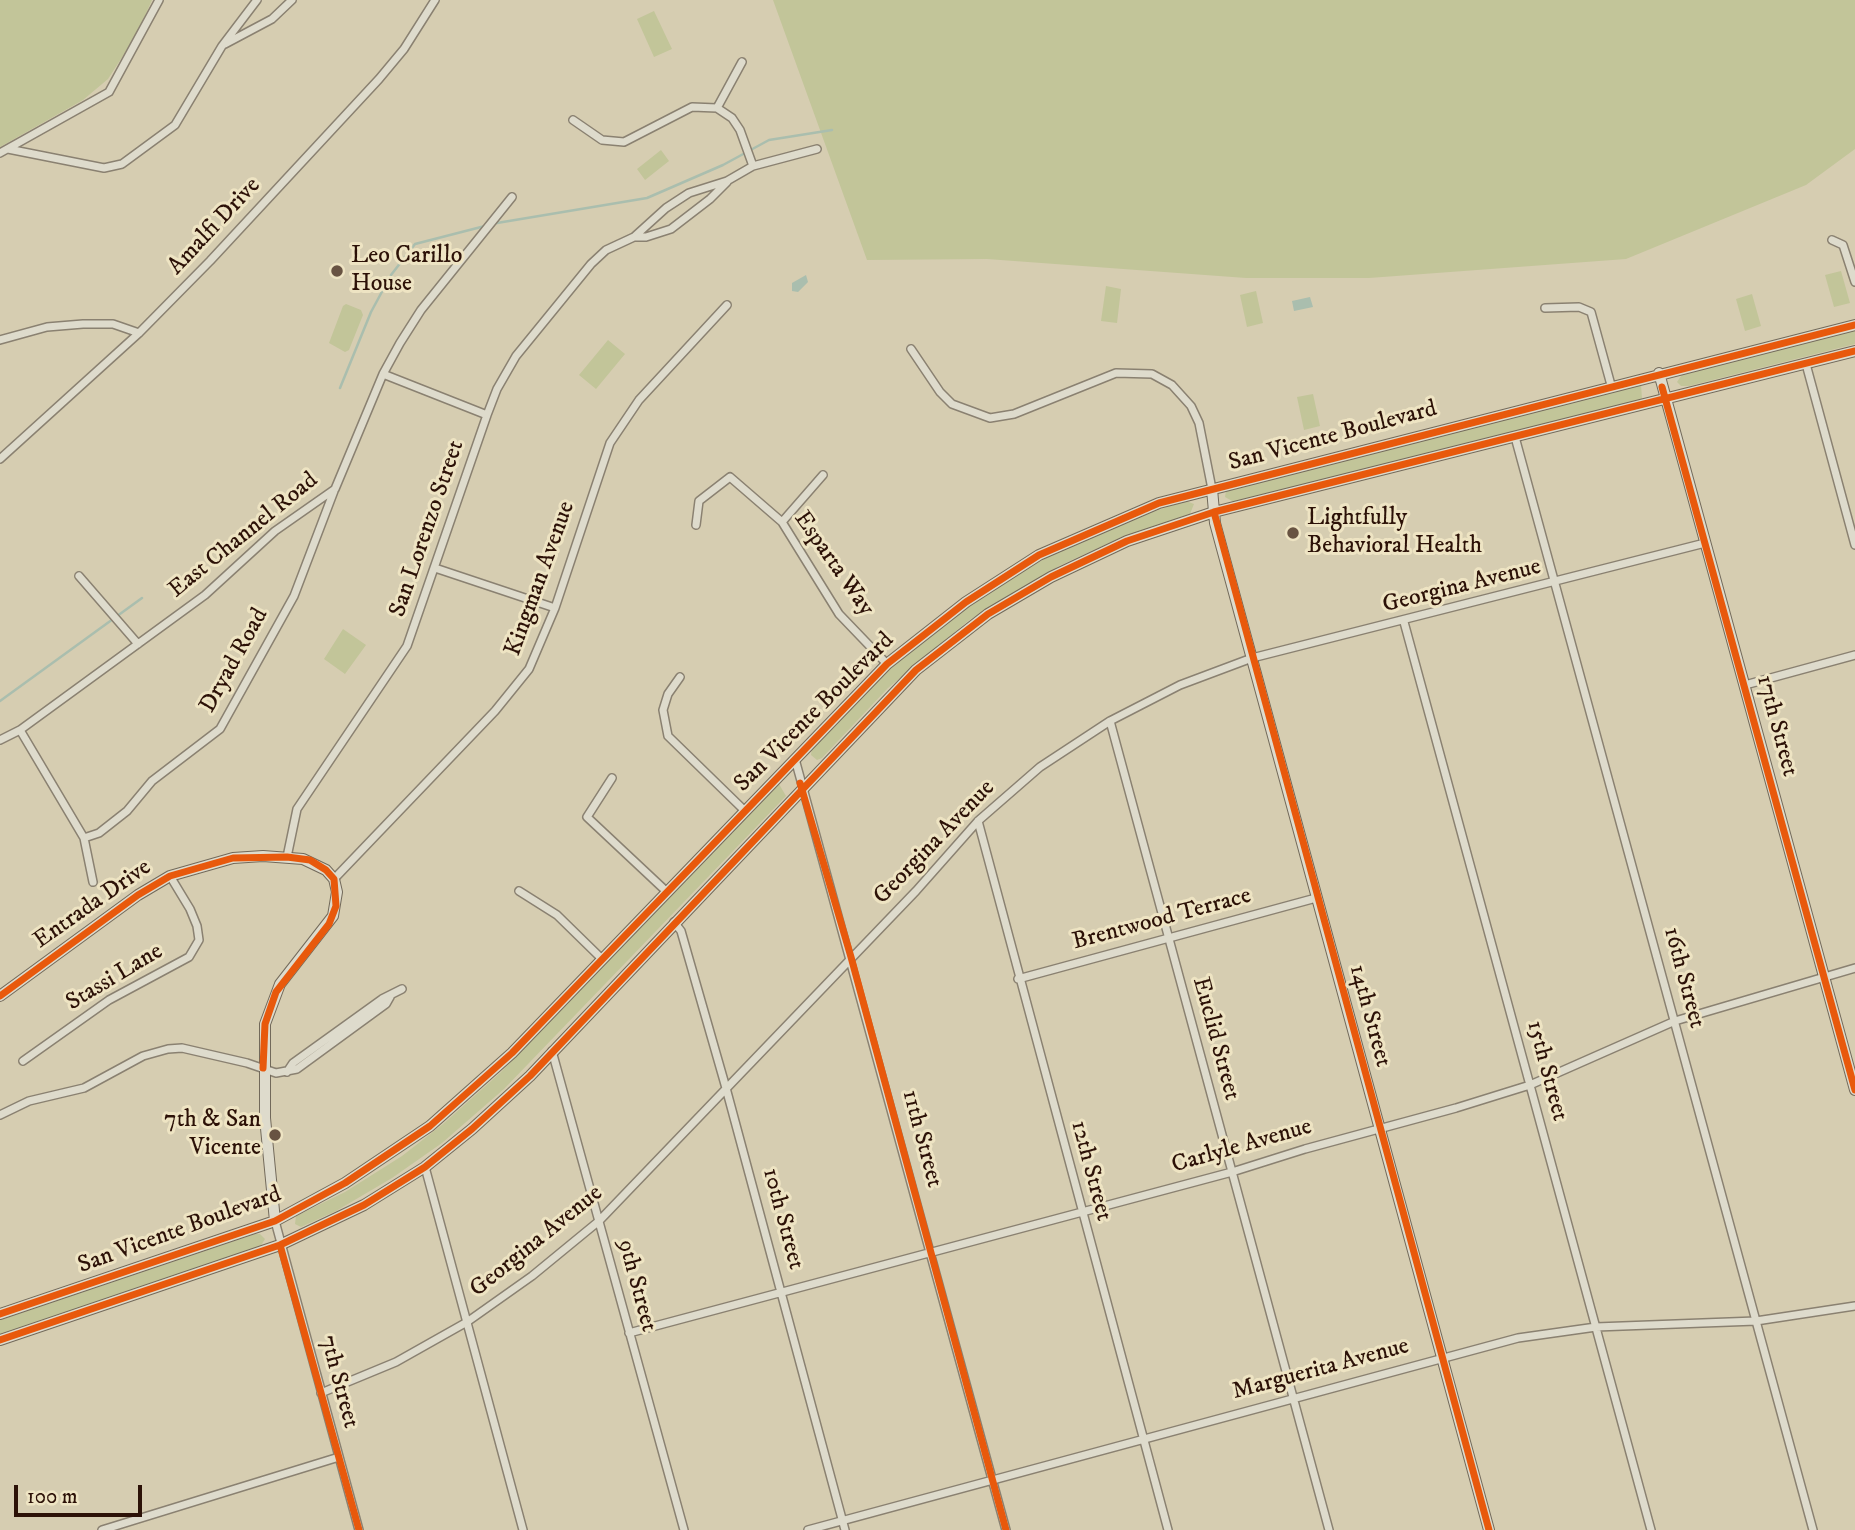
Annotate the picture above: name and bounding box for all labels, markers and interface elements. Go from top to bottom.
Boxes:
street label: Amalfi Drive [163,172,267,282]
place label: Leo Carillo House [351,243,462,299]
marker: Leo Carillo House [329,263,345,279]
street label: San Vicente Boulevard [1226,395,1440,479]
street label: San Lorenzo Street [384,437,472,621]
street label: East Channel Road [164,467,324,605]
street label: Kingman Avenue [500,498,582,660]
place label: Lightfully Behavioral Health [1307,505,1482,561]
street label: Esparta Way [786,506,880,622]
marker: Lightfully Behavioral Health [1285,525,1301,541]
street label: Georgina Avenue [1380,553,1544,621]
street label: Dryad Road [194,604,276,718]
street label: San Vicente Boulevard [729,627,901,799]
street label: 17th Street [1749,672,1803,780]
street label: Georgina Avenue [868,775,1002,911]
street label: Entrada Drive [29,854,157,956]
street label: Brentwood Terrace [1070,882,1254,958]
street label: 16th Street [1656,924,1710,1032]
street label: Stassi Lane [61,938,169,1018]
street label: 14th Street [1342,962,1396,1070]
street label: Euclid Street [1185,974,1245,1104]
street label: 15th Street [1519,1018,1573,1124]
street label: 11th Street [894,1087,948,1191]
place label: 7th & San Vicente [164,1107,261,1163]
street label: Carlyle Avenue [1169,1113,1315,1181]
street label: 12th Street [1063,1118,1117,1224]
marker: 7th & San Vicente [267,1127,283,1143]
street label: 10th Street [755,1165,809,1273]
street label: Georgina Avenue [465,1180,609,1304]
street label: San Vicente Boulevard [74,1181,286,1281]
street label: 9th Street [610,1237,662,1335]
street label: 7th Street [312,1332,364,1432]
street label: Marguerita Avenue [1230,1333,1412,1407]
scale bar [18,1470,145,1514]
text: 100 m [27,1484,78,1510]

